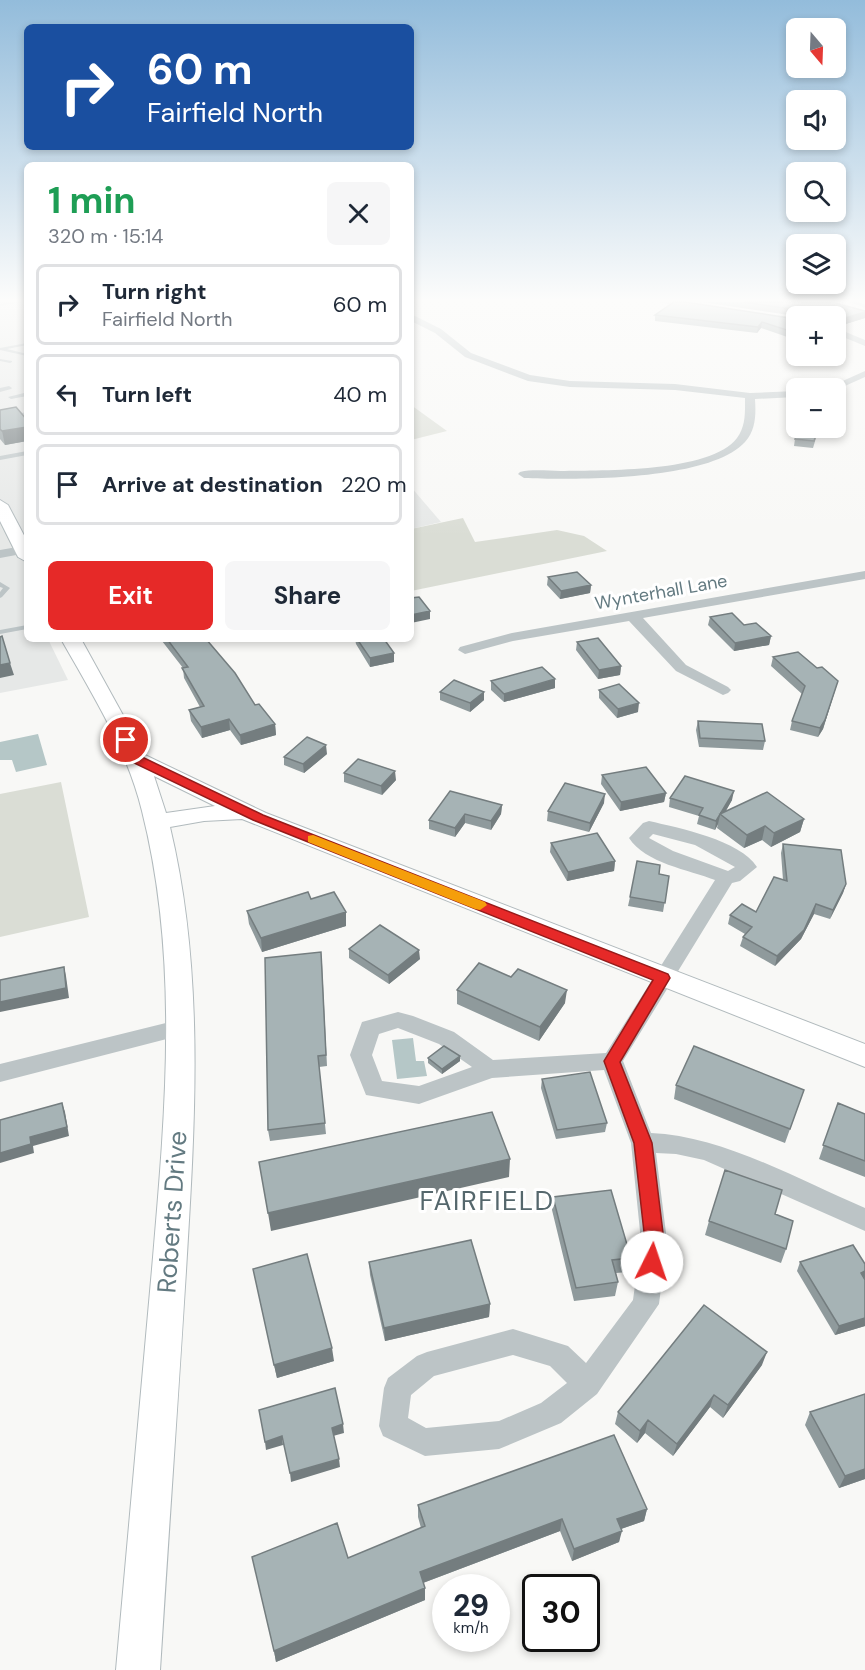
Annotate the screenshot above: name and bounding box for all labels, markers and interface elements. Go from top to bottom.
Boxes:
north arrow [786,18,846,78]
map controls [786,18,846,438]
text: 60 m [147,42,253,97]
icon: right [48,48,126,126]
button: sound [786,90,846,150]
text: Fairfield North [147,95,323,130]
button: search [786,162,846,222]
text: 1 min [48,177,136,224]
button: close [327,182,390,245]
text: 320 m · 15:14 [48,223,163,249]
button: layers [786,234,846,294]
text: Turn right [102,277,207,306]
icon: right [51,288,84,321]
text: 60 m [333,290,387,319]
text: Fairfield North [102,306,232,332]
button: + [786,306,846,366]
icon: left [51,378,84,411]
button: − [786,378,846,438]
text: Turn left [102,380,192,409]
text: 40 m [333,380,387,409]
icon: arrive [51,468,84,501]
text: Arrive at destination [102,470,323,499]
text: 220 m [341,470,407,499]
button: Exit [48,561,213,630]
button: Share [225,561,390,630]
street label: Wynterhall Lane [593,569,729,615]
pin [100,714,151,765]
icon: arrive [109,723,142,756]
street label: Roberts Drive [149,1130,195,1294]
district label: FAIRFIELD [419,1183,555,1218]
position arrow [620,1230,684,1294]
speed limit sign: 30 [522,1574,600,1652]
text: 29 [453,1586,489,1625]
text: km/h [453,1618,489,1638]

